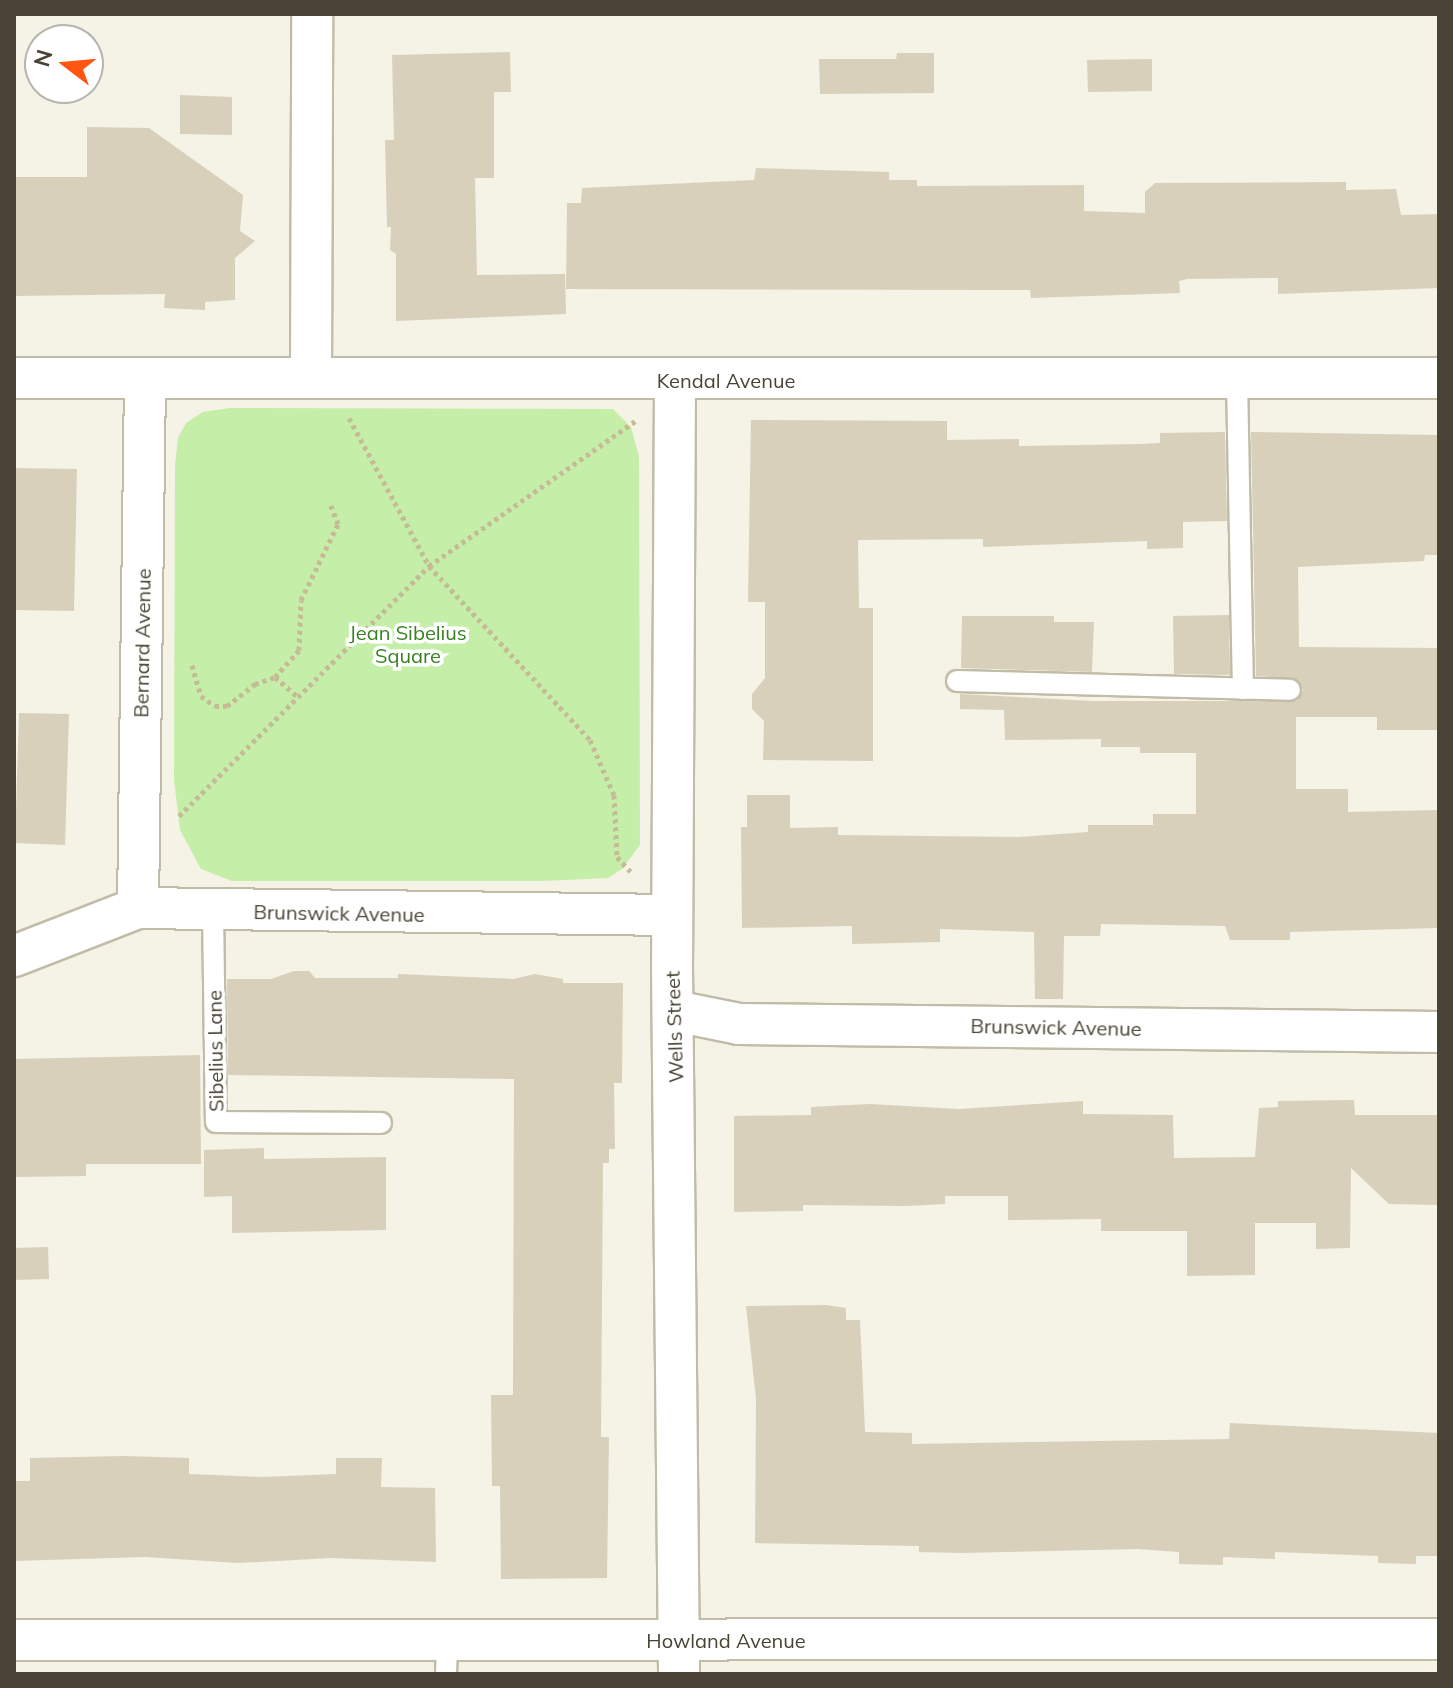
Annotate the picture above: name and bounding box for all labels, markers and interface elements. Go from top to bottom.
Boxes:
north arrow [24,24,104,104]
text: N [27,46,59,70]
street label: Kendal Avenue [657,368,795,392]
street label: Bernard Avenue [129,568,155,718]
park label: Jean Sibelius Square [349,621,467,668]
street label: Brunswick Avenue [253,900,425,926]
street label: Wells Street [660,971,688,1083]
street label: Sibelius Lane [202,990,228,1112]
street label: Brunswick Avenue [970,1014,1142,1040]
street label: Howland Avenue [646,1628,806,1652]

